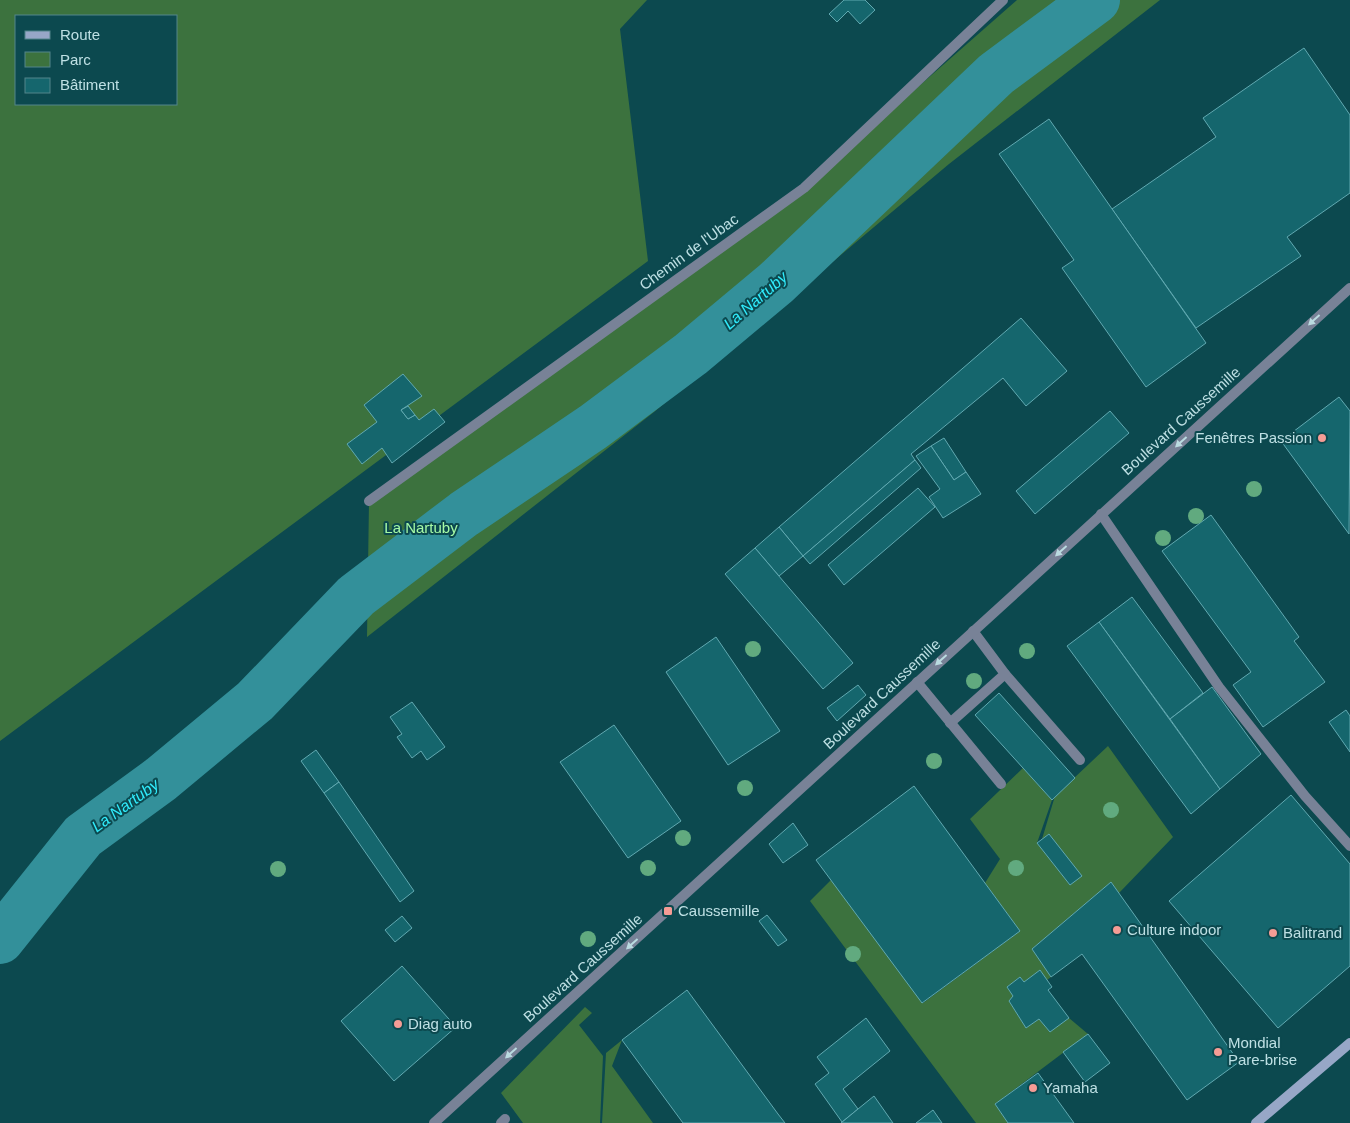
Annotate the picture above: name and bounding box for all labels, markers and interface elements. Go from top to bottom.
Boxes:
legend [15,15,178,105]
text: Route [60,26,100,43]
text: Parc [60,51,91,68]
text: Bâtiment [60,76,120,93]
street label: Chemin de l'Ubac [636,210,742,293]
water label: La Nartuby [720,268,791,332]
one-way arrow [1307,315,1320,326]
street label: Boulevard Caussemille [1118,363,1243,478]
place label: Fenêtres Passion [1195,429,1312,446]
marker: Fenêtres Passion [1316,432,1328,444]
one-way arrow [1174,436,1187,447]
park label: La Nartuby [384,519,458,536]
one-way arrow [1055,545,1067,557]
street label: Boulevard Caussemille [820,635,944,752]
one-way arrow [934,655,947,666]
water label: La Nartuby [89,775,163,835]
place label: Caussemille [678,902,760,919]
marker: Caussemille [662,905,674,917]
street label: Boulevard Caussemille [520,910,645,1025]
place label: Culture indoor [1127,921,1221,938]
marker: Culture indoor [1111,924,1123,936]
place label: Balitrand [1283,924,1342,941]
marker: Balitrand [1267,927,1279,939]
one-way arrow [626,938,638,950]
place label: Diag auto [408,1015,472,1032]
marker: Diag auto [392,1018,404,1030]
place label: Mondial Pare-brise [1228,1034,1297,1068]
marker: Mondial Pare-brise [1212,1046,1224,1058]
one-way arrow [506,1047,518,1059]
place label: Yamaha [1043,1079,1098,1096]
marker: Yamaha [1027,1082,1039,1094]

